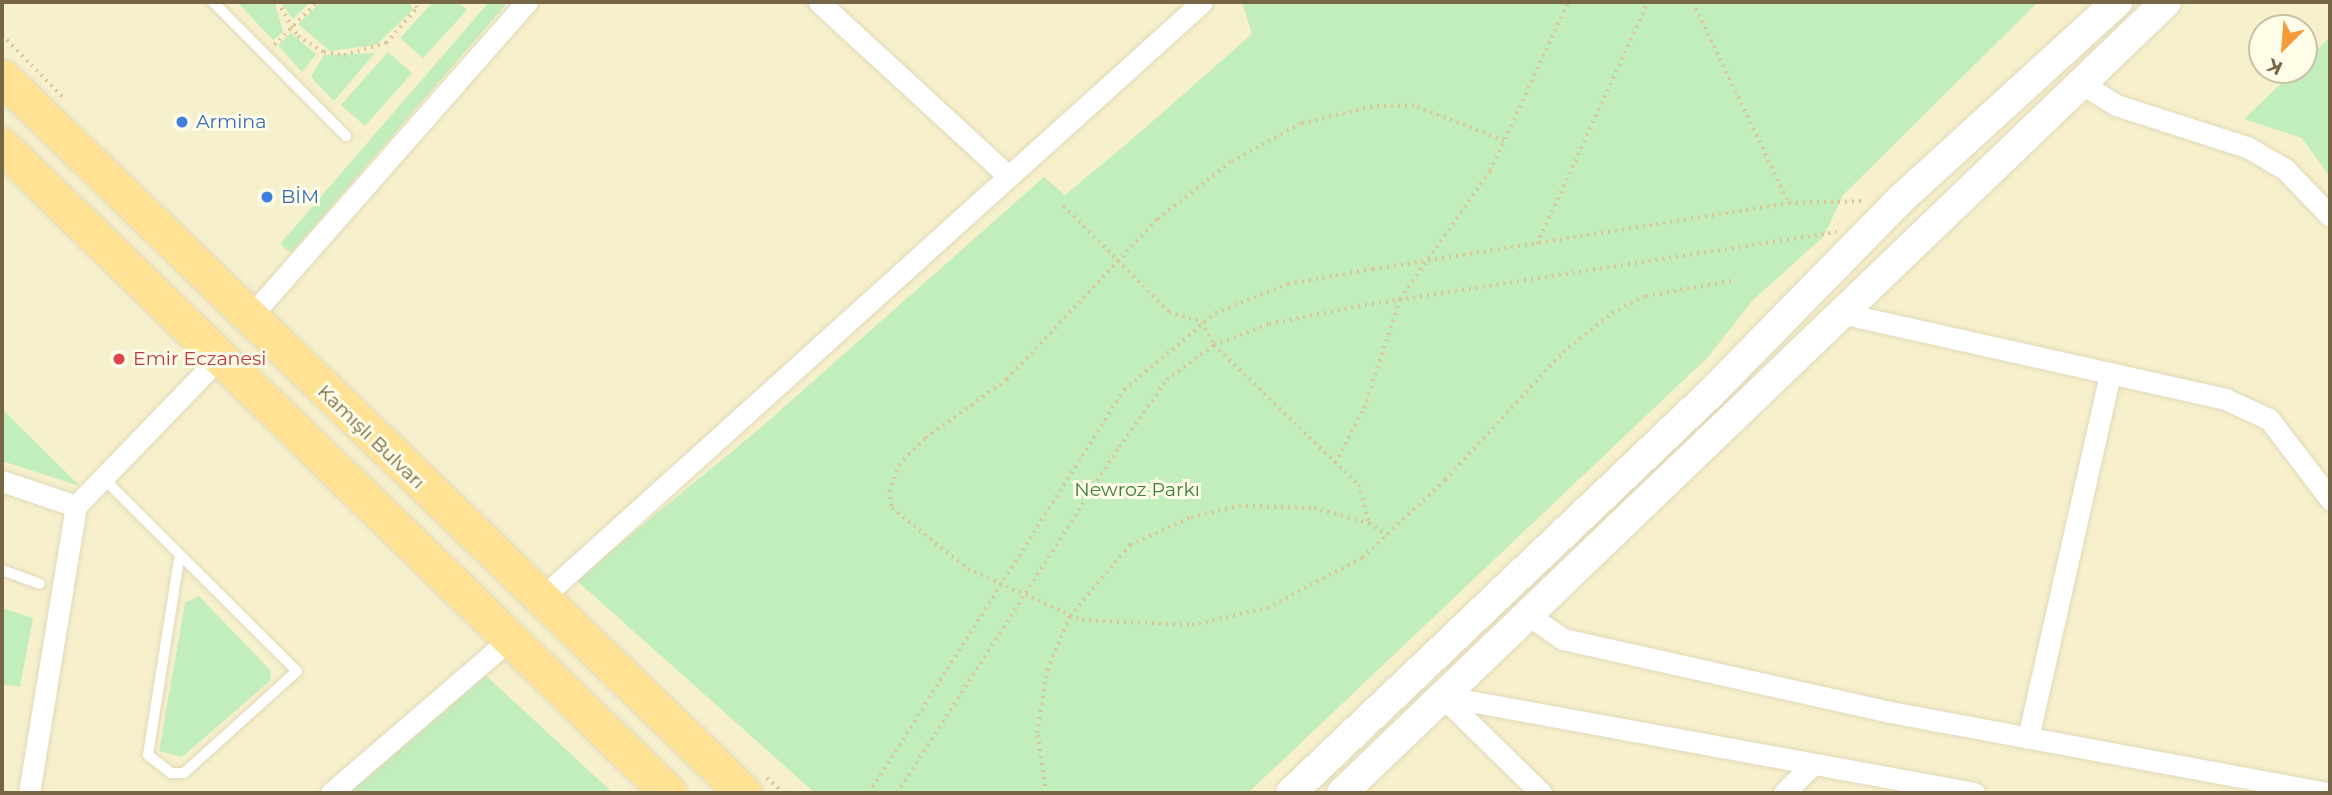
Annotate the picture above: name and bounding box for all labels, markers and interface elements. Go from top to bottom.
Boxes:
north arrow [2248,14,2318,84]
text: K [2264,53,2286,80]
place label: Armina [196,111,266,133]
marker: Armina [174,114,190,130]
place label: BİM [281,186,319,208]
marker: BİM [259,189,275,205]
place label: Emir Eczanesi [133,348,266,370]
marker: Emir Eczanesi [111,351,127,367]
street label: Kamışlı Bulvarı [313,380,429,494]
park label: Newroz Parkı [1074,479,1200,501]

